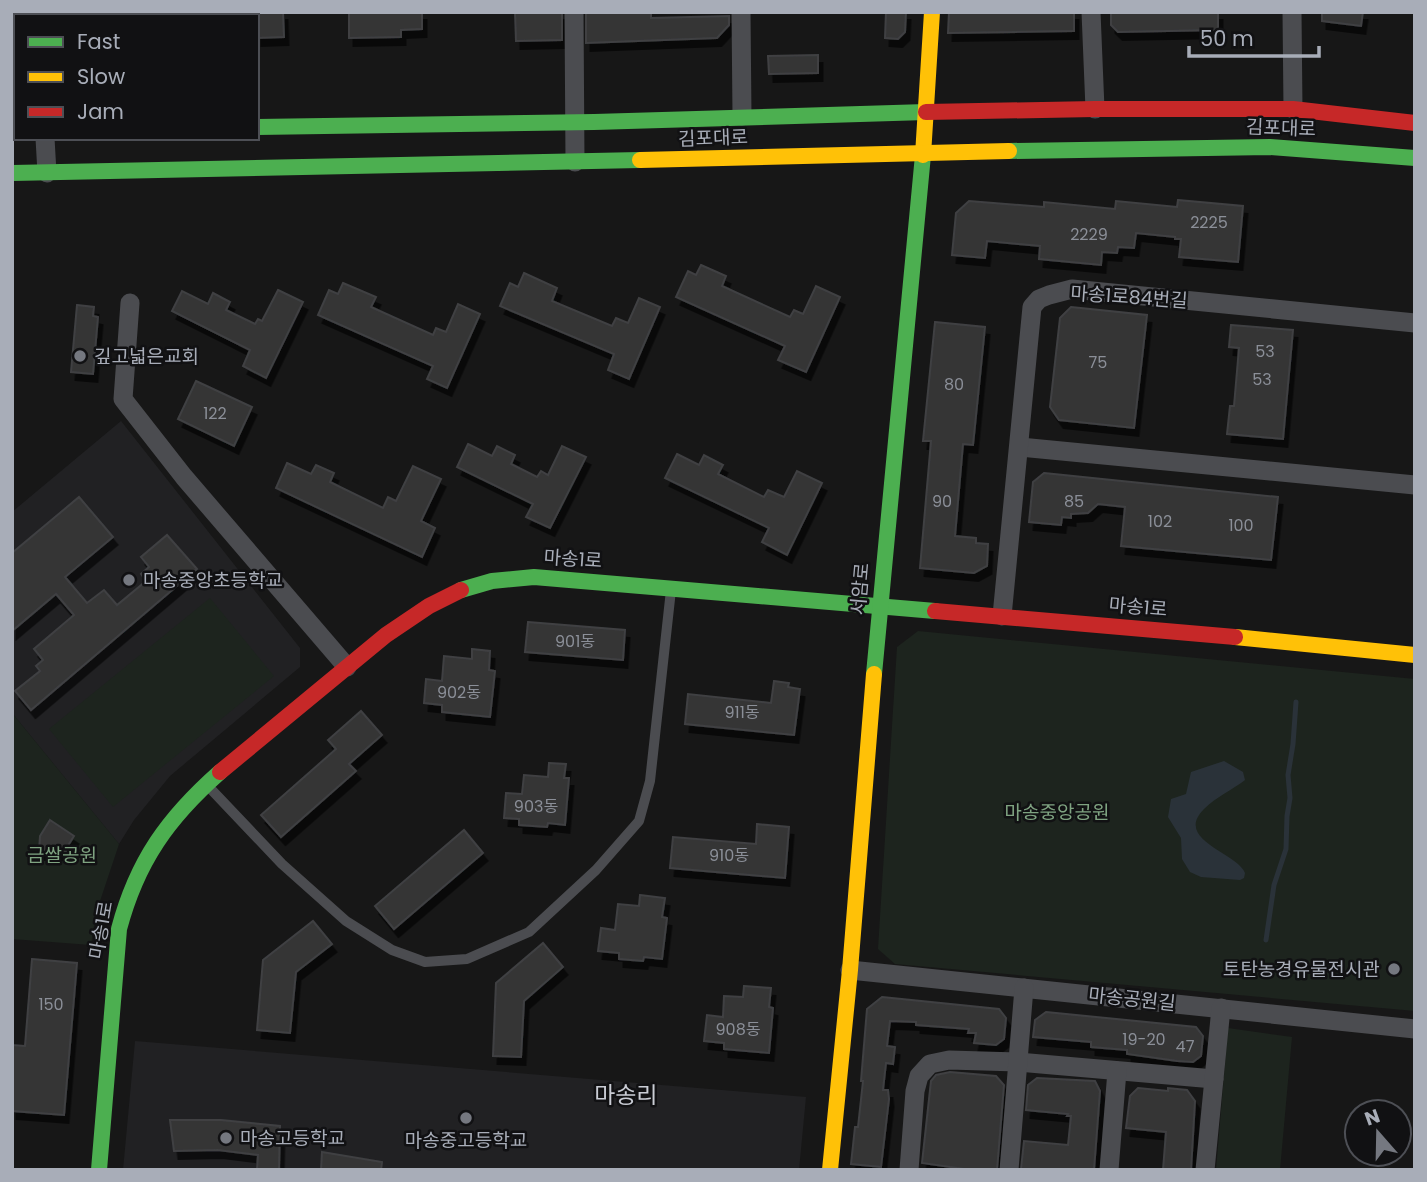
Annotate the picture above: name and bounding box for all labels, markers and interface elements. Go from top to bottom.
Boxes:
legend [14,14,259,140]
scale bar [1189,14,1318,58]
text: 50 m [1200,24,1254,53]
text: Fast [77,27,120,56]
text: Slow [77,62,125,91]
text: Jam [77,97,124,126]
street label: 김포대로 [1246,113,1316,143]
street label: 김포대로 [678,123,748,153]
house number: 2225 [1190,211,1228,234]
house number: 2229 [1070,223,1108,246]
street label: 마송1로84번길 [1069,279,1189,315]
house number: 53 [1255,340,1275,363]
place label: 깊고넓은교회 [94,343,199,370]
marker: 깊고넓은교회 [72,348,88,364]
house number: 75 [1089,351,1107,374]
house number: 53 [1252,368,1272,391]
house number: 80 [944,373,964,396]
house number: 122 [203,402,227,425]
house number: 90 [932,490,952,513]
house number: 85 [1064,490,1084,513]
house number: 102 [1148,510,1172,533]
house number: 100 [1228,514,1254,537]
street label: 마송1로 [543,543,603,575]
street label: 서암로 [844,562,876,616]
place label: 마송중앙초등학교 [143,567,283,594]
marker: 마송중앙초등학교 [121,572,137,588]
street label: 마송1로 [1108,591,1168,623]
house number: 901동 [555,630,595,653]
house number: 902동 [437,681,481,704]
house number: 911동 [724,701,760,724]
house number: 903동 [514,795,558,818]
park label: 마송중앙공원 [1005,799,1109,826]
park label: 금쌀공원 [27,842,97,869]
house number: 910동 [709,844,749,867]
street label: 마송1로 [83,899,119,961]
place label: 토탄농경유물전시관 [1223,956,1380,983]
marker: 토탄농경유물전시관 [1386,961,1402,977]
street label: 마송공원길 [1087,981,1177,1017]
house number: 150 [38,993,64,1016]
house number: 908동 [716,1018,761,1041]
house number: 19-20 [1122,1028,1166,1051]
house number: 47 [1176,1035,1195,1058]
district label: 마송리 [594,1079,658,1111]
north arrow [1343,1098,1413,1168]
text: N [1361,1102,1384,1133]
marker: 마송중고등학교 [458,1110,474,1126]
place label: 마송고등학교 [240,1125,345,1152]
place label: 마송중고등학교 [405,1127,527,1154]
marker: 마송고등학교 [218,1130,234,1146]

